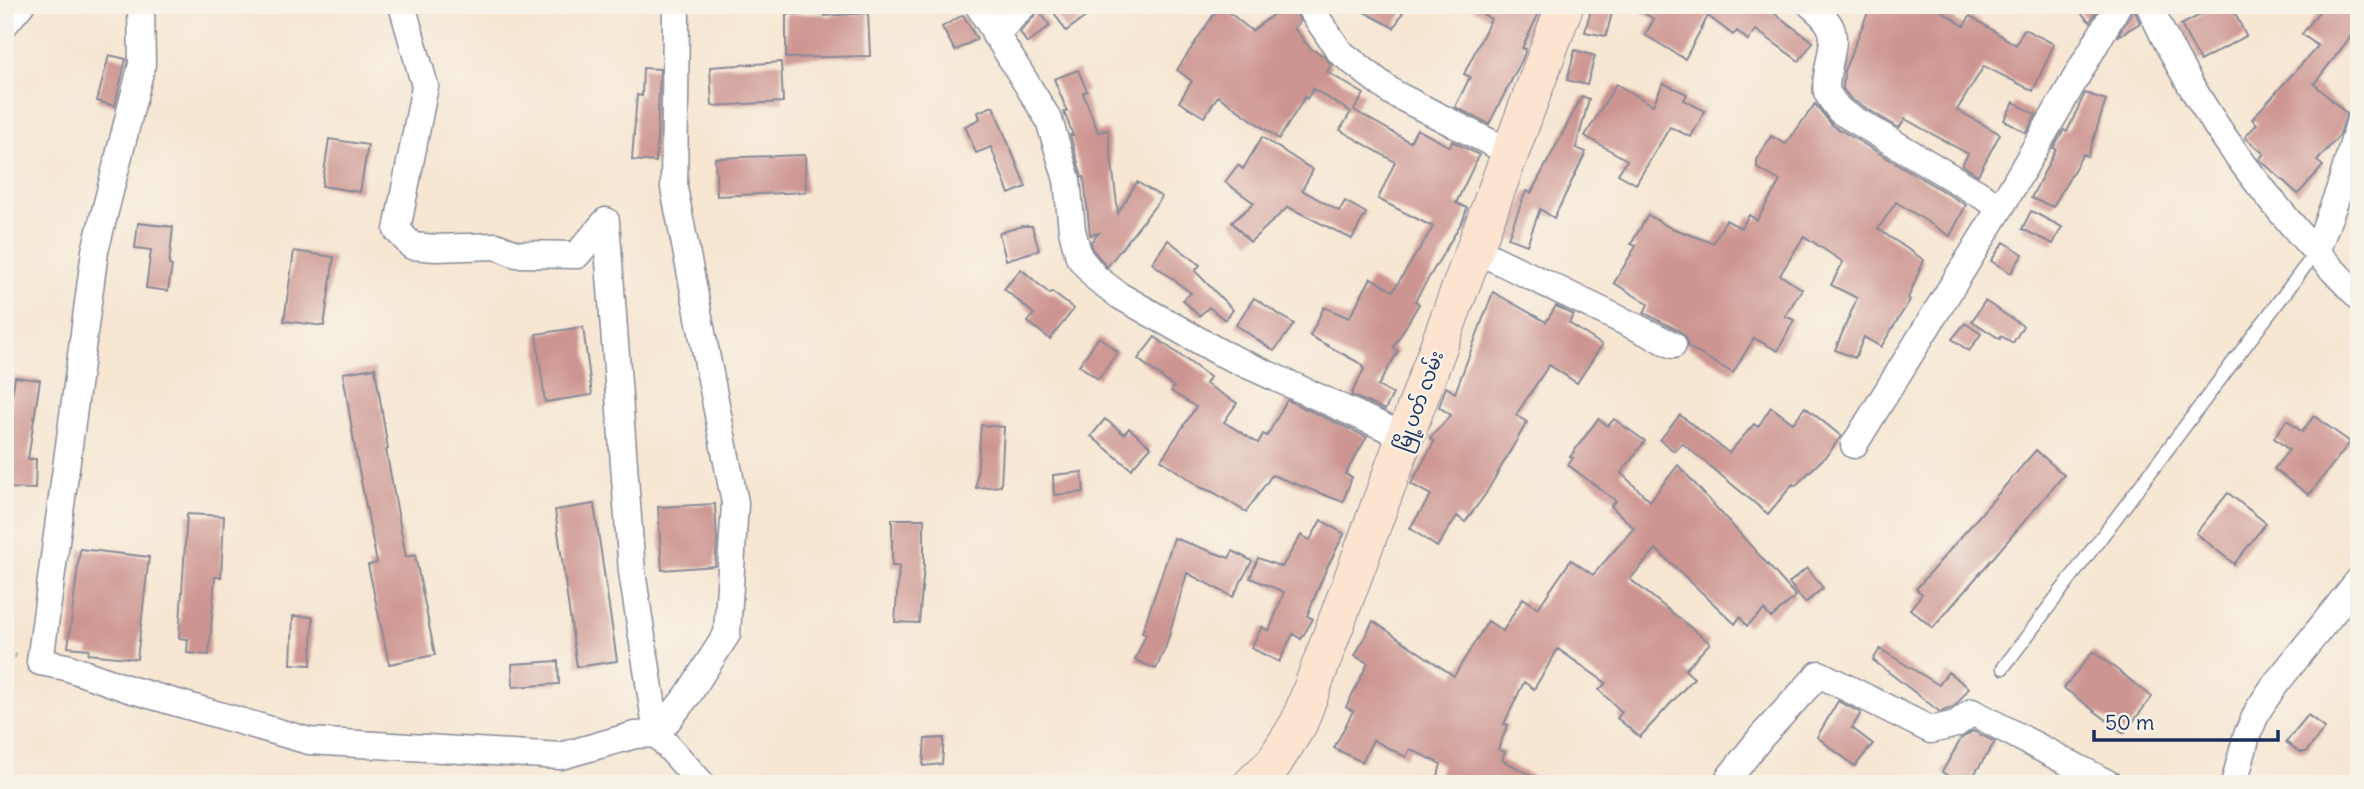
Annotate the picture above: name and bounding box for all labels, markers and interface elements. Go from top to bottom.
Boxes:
street label: မြို့ပတ် လမ်း [1388,347,1452,456]
scale bar [2094,698,2278,742]
text: 50 m [2105,709,2154,736]

